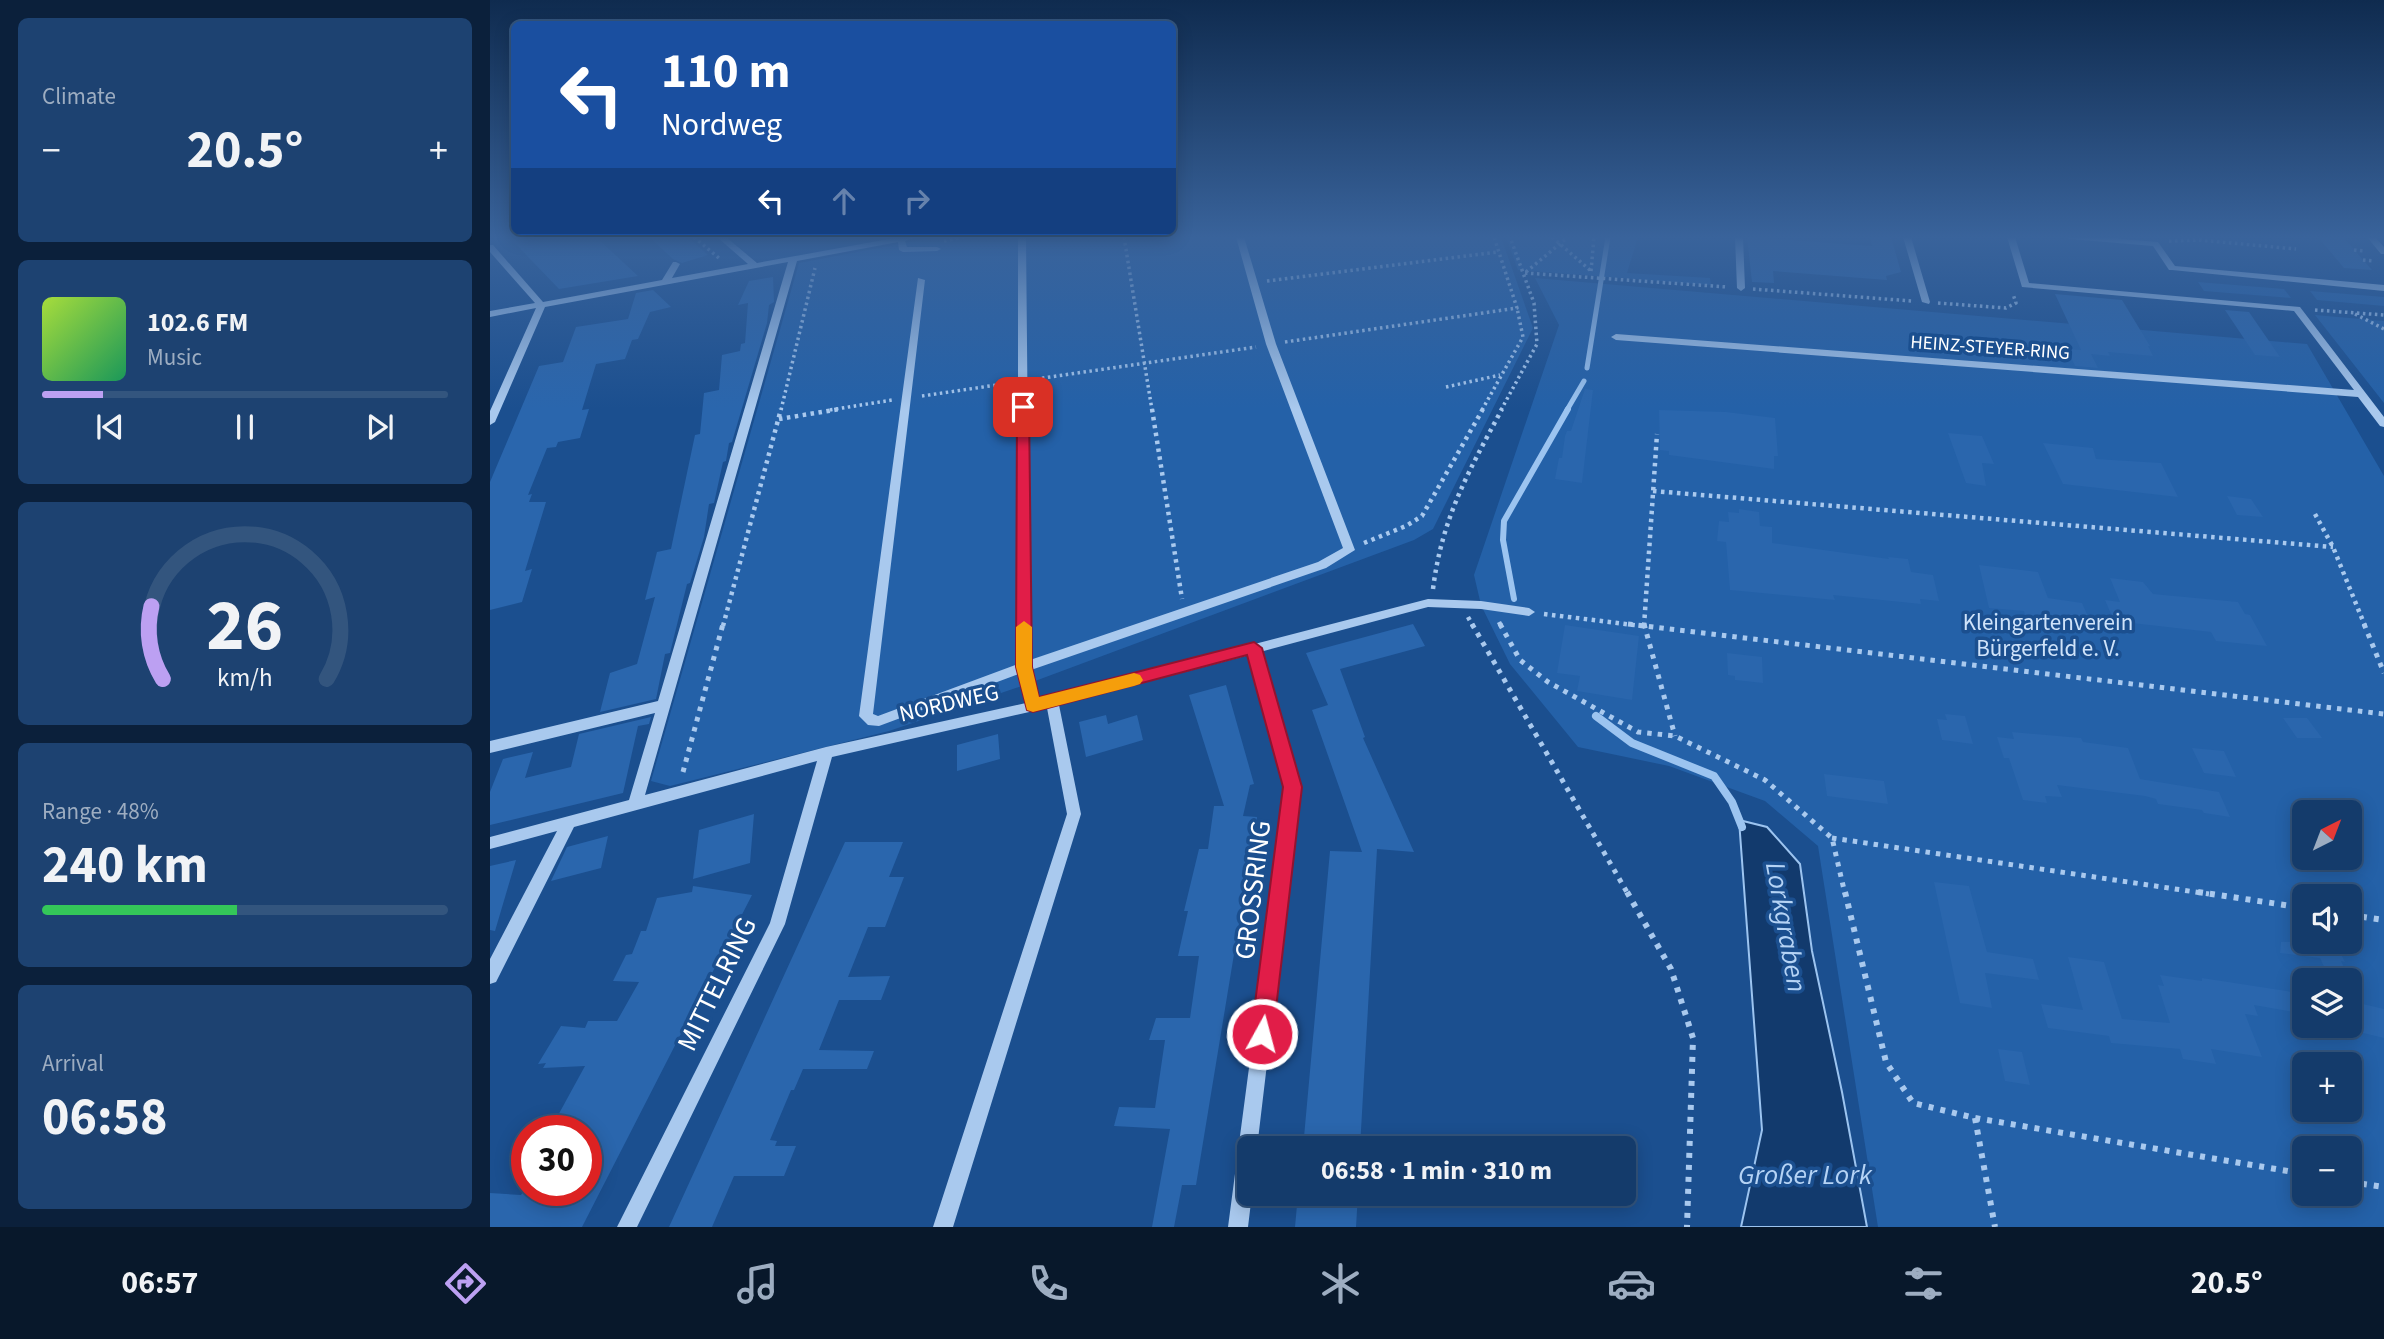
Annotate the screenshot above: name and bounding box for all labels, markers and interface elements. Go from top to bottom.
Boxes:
text: 110 m [661,37,790,107]
icon: left [546,49,637,140]
text: Climate [42,80,116,113]
text: Nordweg [661,102,782,148]
text: 20.5° [187,114,303,188]
text: − [42,124,61,178]
text: + [429,124,448,178]
icon: left [752,182,790,220]
icon: ahead [825,182,863,220]
icon: right [898,182,936,220]
text: 102.6 FM [147,304,248,341]
street label: HEINZ-STEYER-RING [1909,329,2071,367]
text: Music [147,341,202,374]
pin [993,377,1053,437]
icon: arrive [1004,388,1042,426]
icon: previous [91,408,129,446]
icon: pause [226,408,264,446]
icon: next [361,408,399,446]
text: 26 [207,575,283,679]
park label: Kleingartenverein Bürgerfeld e. V. [1963,606,2133,665]
text: km/h [217,660,273,696]
street label: NORDWEG [896,675,1002,731]
text: Range · 48% [42,795,159,828]
north arrow [2292,800,2362,870]
map controls [2292,800,2362,1206]
street label: GROSSRING [1225,818,1281,962]
text: 240 km [42,829,208,903]
water label: Lorkgraben [1755,859,1817,995]
button: sound [2292,884,2362,954]
street label: MITTELRING [667,910,767,1058]
button: layers [2292,968,2362,1038]
position arrow [1225,997,1299,1071]
text: Arrival [42,1047,104,1080]
button: + [2292,1052,2362,1122]
text: 06:58 [42,1081,167,1155]
speed limit sign: 30 [511,1115,602,1206]
button: − [2292,1136,2362,1206]
text: 06:58 · 1 min · 310 m [1321,1152,1552,1189]
water label: Großer Lork [1738,1155,1873,1195]
icon: directions [441,1259,490,1308]
icon: music [733,1259,782,1308]
icon: phone [1024,1259,1073,1308]
icon: climate [1316,1259,1365,1308]
icon: car [1607,1259,1656,1308]
icon: filters [1899,1259,1948,1308]
text: 06:57 [121,1260,198,1306]
text: 20.5° [2191,1260,2263,1306]

